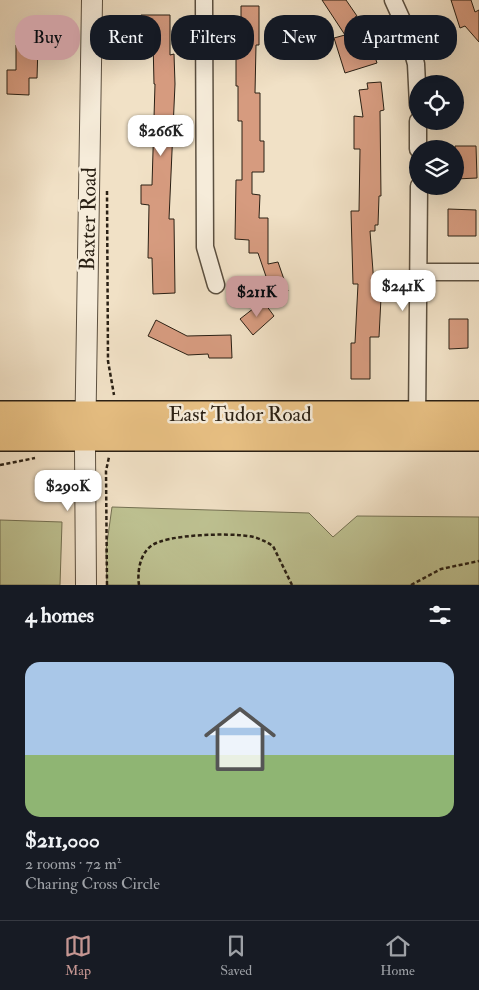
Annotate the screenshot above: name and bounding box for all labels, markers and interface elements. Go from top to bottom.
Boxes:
chip: Buy [15,15,80,60]
chip: Rent [90,15,161,60]
chip: Filters [171,15,254,60]
chip: New [264,15,334,60]
chip: Apartment [344,15,457,60]
map controls [409,75,464,195]
button: locate [409,75,464,130]
pin: $266K [126,114,196,157]
text: $266K [139,121,183,141]
button: layers [409,140,464,195]
street label: Baxter Road [74,166,103,271]
pin: $241K [368,270,438,312]
pin: $211K [222,276,292,318]
text: $241K [382,276,424,296]
text: $211K [237,282,277,302]
street label: East Tudor Road [168,401,312,428]
pin: $290K [33,470,103,512]
text: $290K [46,476,90,496]
icon: filters [426,601,454,629]
text: 4 homes [25,602,94,629]
icon: home [195,694,285,784]
text: $211,000 [25,827,100,854]
text: 2 rooms · 72 m² [25,854,121,874]
text: Charing Cross Circle [25,874,160,894]
tab: Map [64,932,92,979]
tab: Saved [220,932,252,979]
tab: Home [380,932,415,979]

